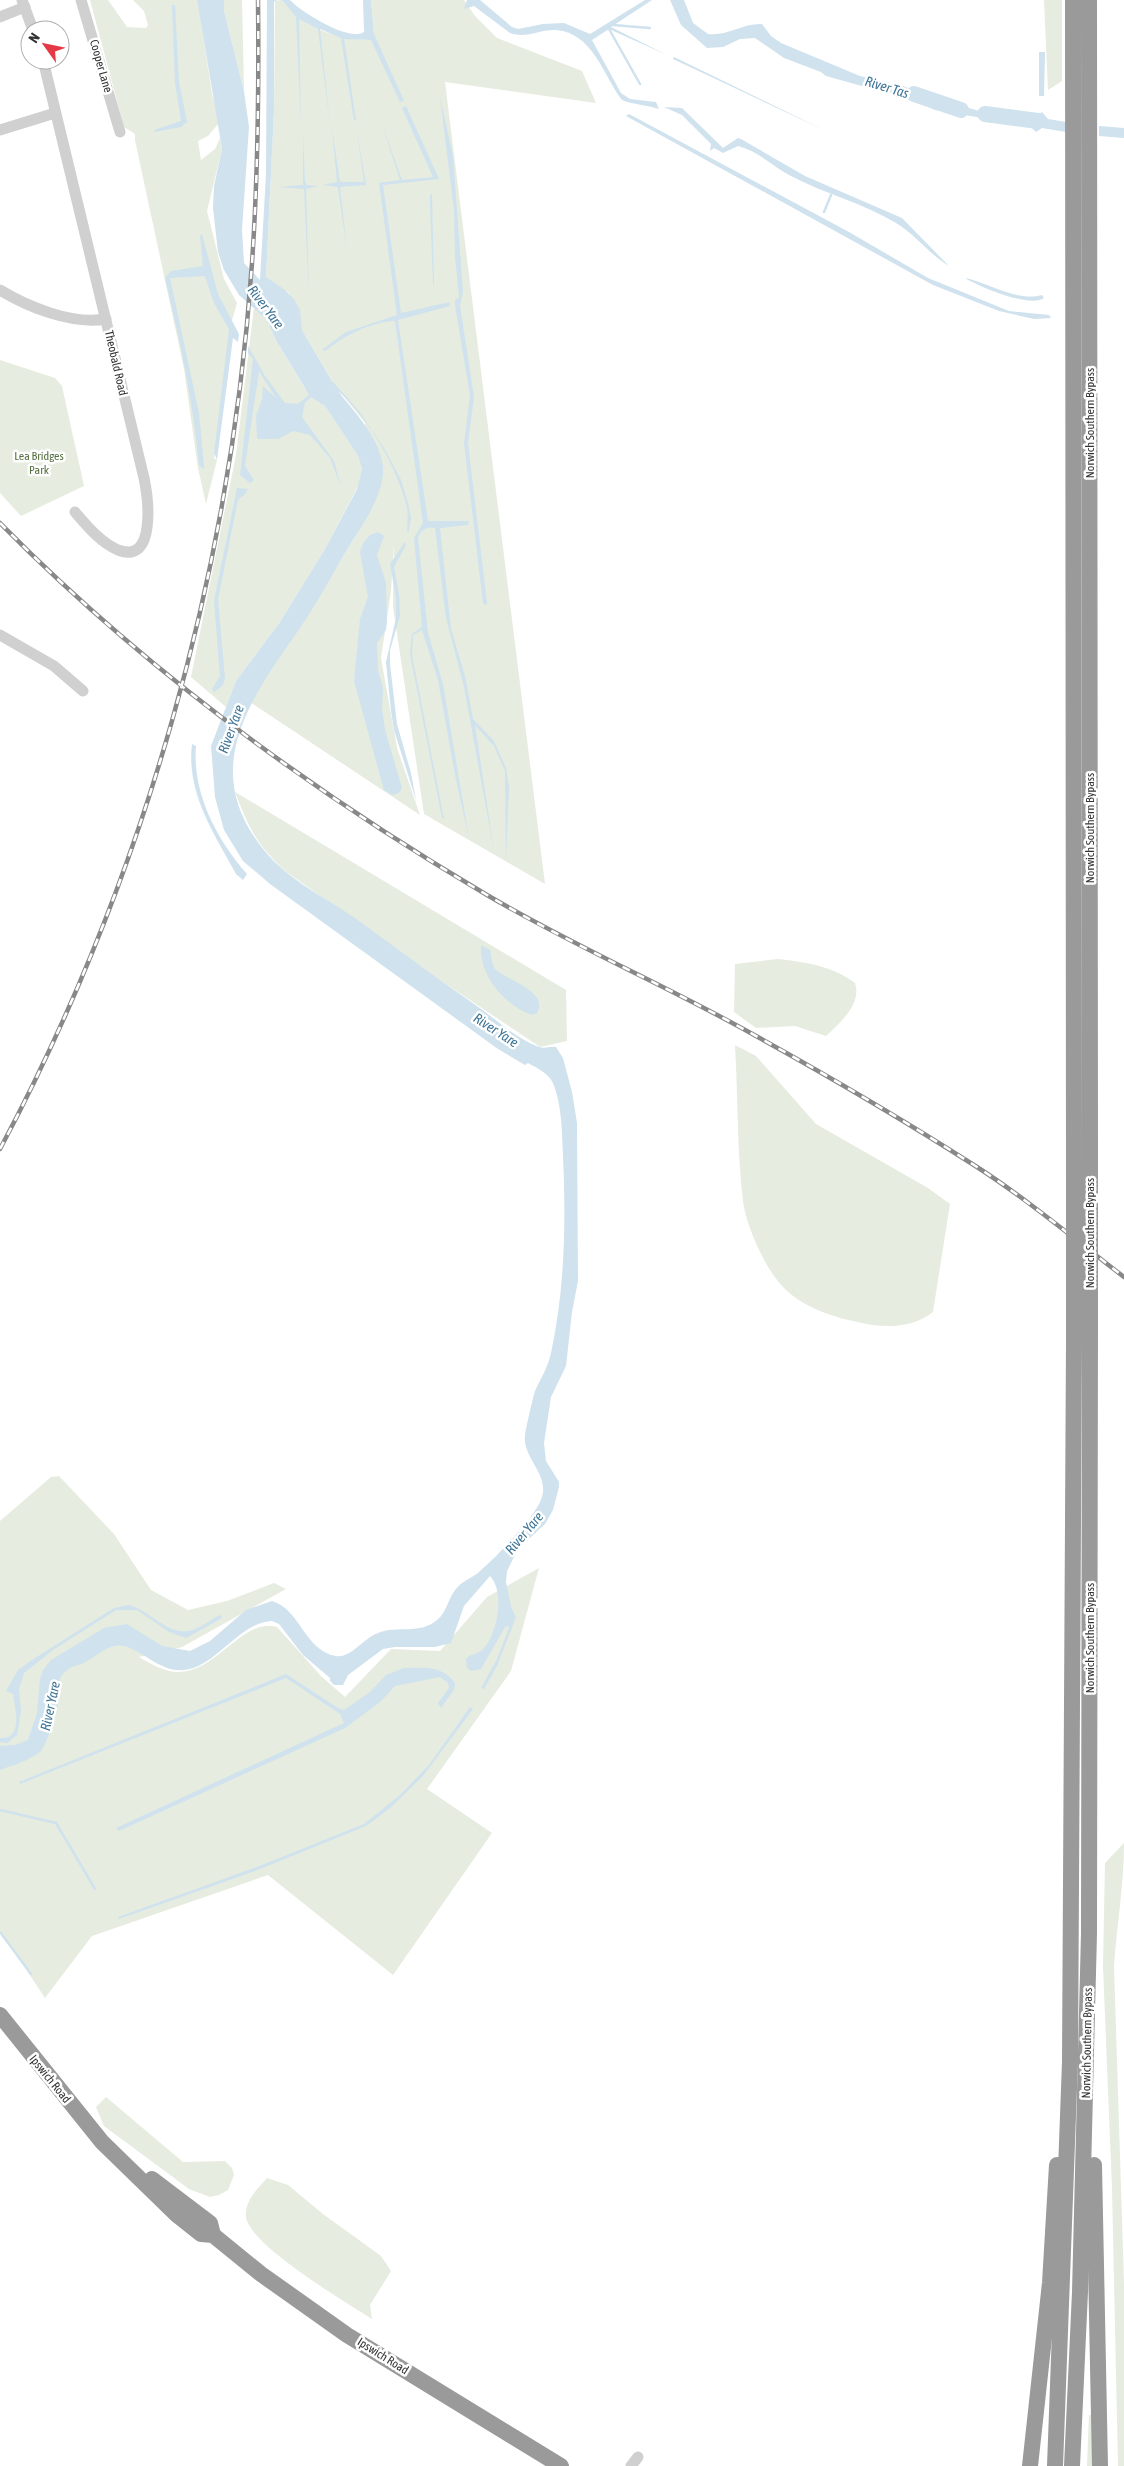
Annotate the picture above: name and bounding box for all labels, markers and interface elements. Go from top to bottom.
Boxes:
north arrow [20,20,70,70]
text: N [25,30,43,46]
street label: Cooper Lane [87,38,115,94]
water label: River Tas [863,73,911,101]
water label: River Yare [244,282,288,332]
street label: Theobald Road [102,329,130,397]
street label: Norwich Southern Bypass [1083,368,1097,478]
park label: Lea Bridges Park [14,449,64,477]
water label: River Yare [215,703,247,755]
street label: Norwich Southern Bypass [1083,773,1097,883]
water label: River Yare [471,1010,521,1050]
street label: Norwich Southern Bypass [1083,1178,1097,1288]
water label: River Yare [502,1509,546,1557]
street label: Norwich Southern Bypass [1083,1583,1097,1693]
water label: River Yare [37,1680,63,1732]
street label: Norwich Southern Bypass [1079,1988,1095,2098]
street label: Ipswich Road [26,2052,74,2106]
street label: Ipswich Road [355,2335,411,2377]

